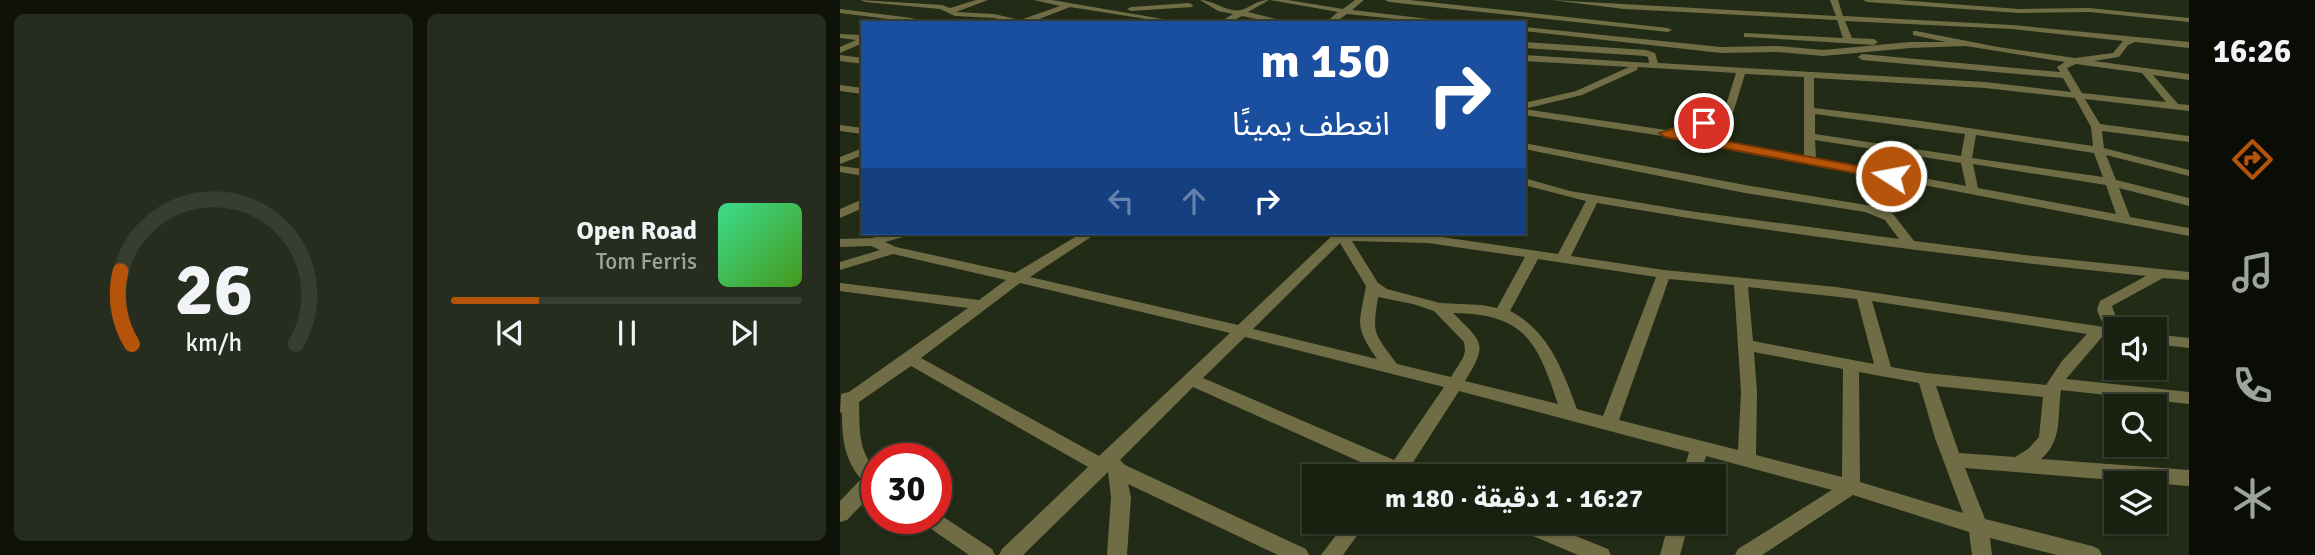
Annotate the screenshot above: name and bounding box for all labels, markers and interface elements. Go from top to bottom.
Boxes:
text: 150 m [1260,31,1390,91]
text: 16:26 [2213,32,2291,71]
icon: right [1414,49,1505,140]
pin [1674,93,1734,153]
icon: arrive [1685,104,1723,142]
text: انعطف يمينًا [1232,105,1390,144]
icon: directions [2228,135,2277,184]
position arrow [1854,139,1928,213]
icon: left [1102,182,1140,220]
icon: ahead [1175,182,1213,220]
icon: right [1248,182,1286,220]
text: Open Road [576,215,697,247]
text: 26 [174,246,253,335]
text: Tom Ferris [596,247,697,276]
icon: music [2228,248,2277,297]
icon: previous [491,314,529,352]
icon: pause [608,314,646,352]
icon: next [725,314,763,352]
map controls [2104,317,2167,534]
button: sound [2104,317,2167,380]
text: km/h [185,326,242,357]
icon: phone [2228,361,2277,410]
button: search [2104,394,2167,457]
speed limit sign: 30 [861,443,952,534]
button: layers [2104,471,2167,534]
icon: climate [2228,474,2277,523]
text: 16:27 · 1 دقيقة · 180 m [1385,483,1643,515]

